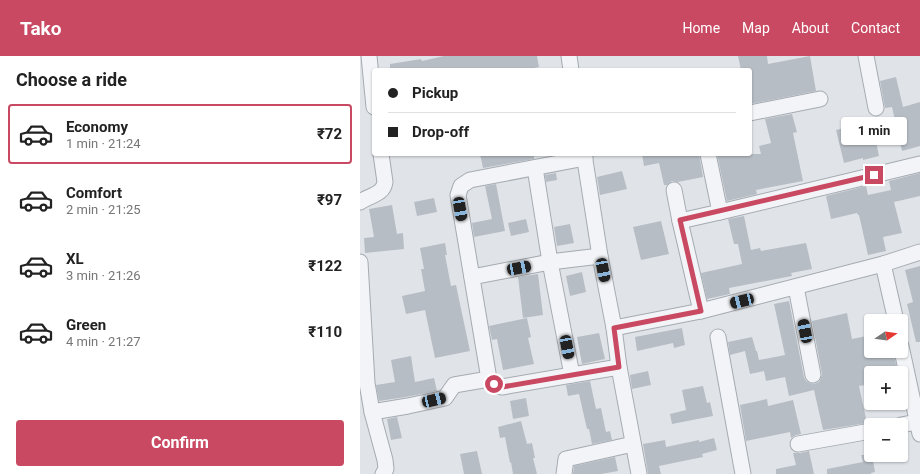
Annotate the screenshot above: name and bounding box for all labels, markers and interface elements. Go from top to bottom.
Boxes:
text: Tako [20,17,61,40]
text: Home [682,20,720,36]
text: Map [742,20,770,36]
text: About [792,20,829,36]
text: Contact [851,20,900,36]
text: Choose a ride [16,69,127,90]
text: Pickup [412,84,458,102]
icon: car [18,116,54,152]
callout: 1 min [841,117,907,145]
text: Economy [66,118,128,136]
text: Drop-off [412,123,469,141]
text: 1 min [858,123,890,138]
text: ₹72 [317,125,342,143]
text: 1 min · 21:24 [66,136,141,151]
route end [865,166,883,184]
icon: car [18,182,54,218]
text: Comfort [66,184,122,202]
text: ₹97 [317,191,342,209]
car [452,196,468,222]
text: 2 min · 21:25 [66,202,141,217]
icon: car [18,248,54,284]
text: XL [66,250,84,268]
text: ₹122 [308,257,342,275]
car [595,257,611,283]
car [506,260,532,276]
text: 3 min · 21:26 [66,268,141,283]
car [729,292,755,310]
icon: car [18,314,54,350]
north arrow [864,314,908,358]
map controls [864,314,908,462]
text: Green [66,316,106,334]
car [797,318,813,344]
text: ₹110 [308,323,342,341]
text: 4 min · 21:27 [66,334,141,349]
car [559,334,575,360]
button: + [864,366,908,410]
route start [485,375,503,393]
car [421,391,447,409]
button: − [864,418,908,462]
button: Confirm [16,420,344,466]

